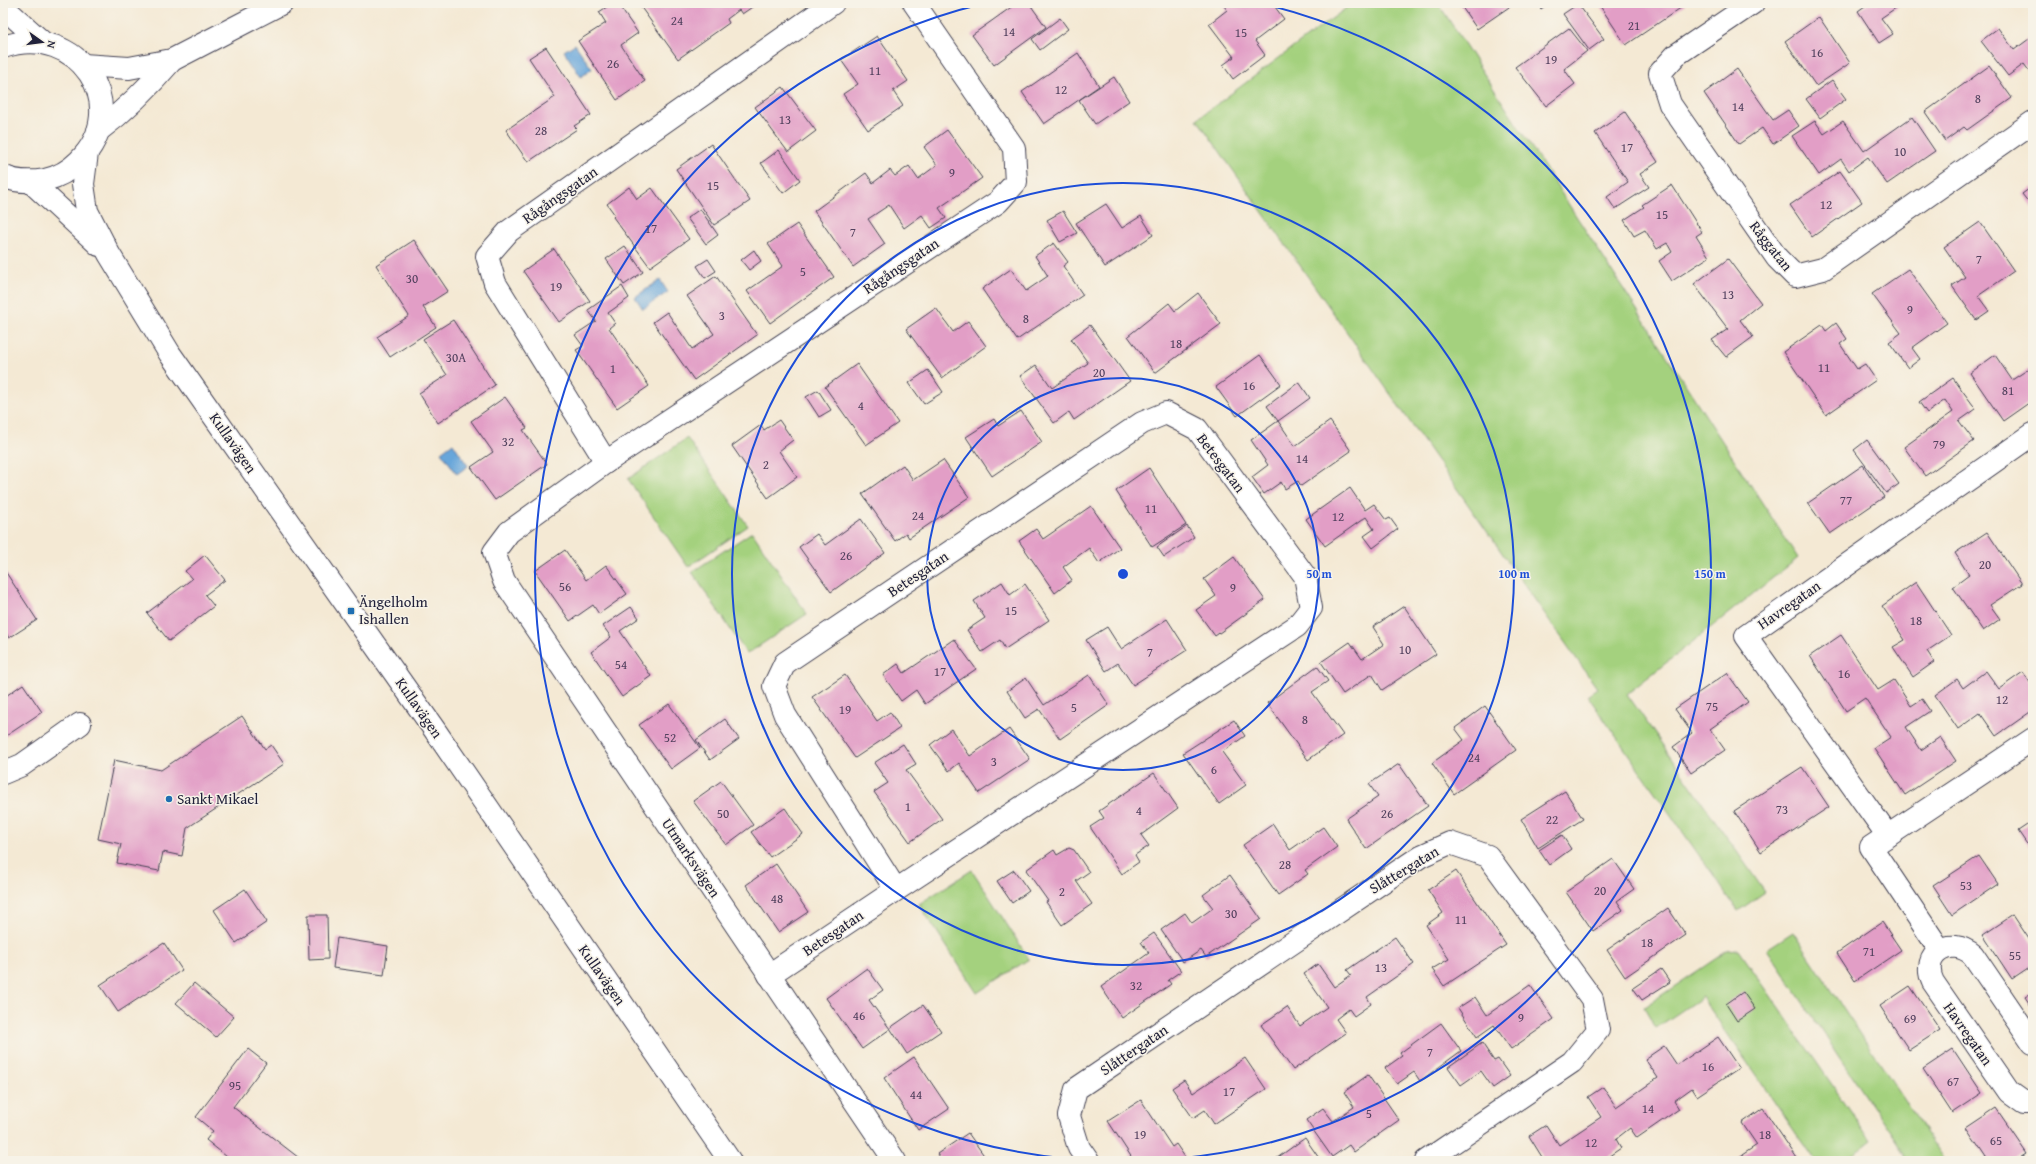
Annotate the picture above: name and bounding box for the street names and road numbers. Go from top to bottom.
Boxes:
street label: Rågångsgatan [518,161,602,228]
street label: Råggatan [1745,216,1798,276]
street label: Rågångsgatan [859,232,943,299]
street label: Kullavägen [205,408,262,478]
street label: Betesgatan [1192,429,1251,497]
street label: Betesgatan [883,545,953,602]
street label: Havregatan [1753,575,1825,634]
street label: Kullavägen [391,673,448,743]
street label: Utmarksvägen [657,814,726,902]
street label: Slåttergatan [1365,840,1443,899]
street label: Betesgatan [798,904,868,961]
street label: Kullavägen [574,940,631,1010]
street label: Havregatan [1939,998,1998,1070]
street label: Slåttergatan [1096,1019,1172,1080]

